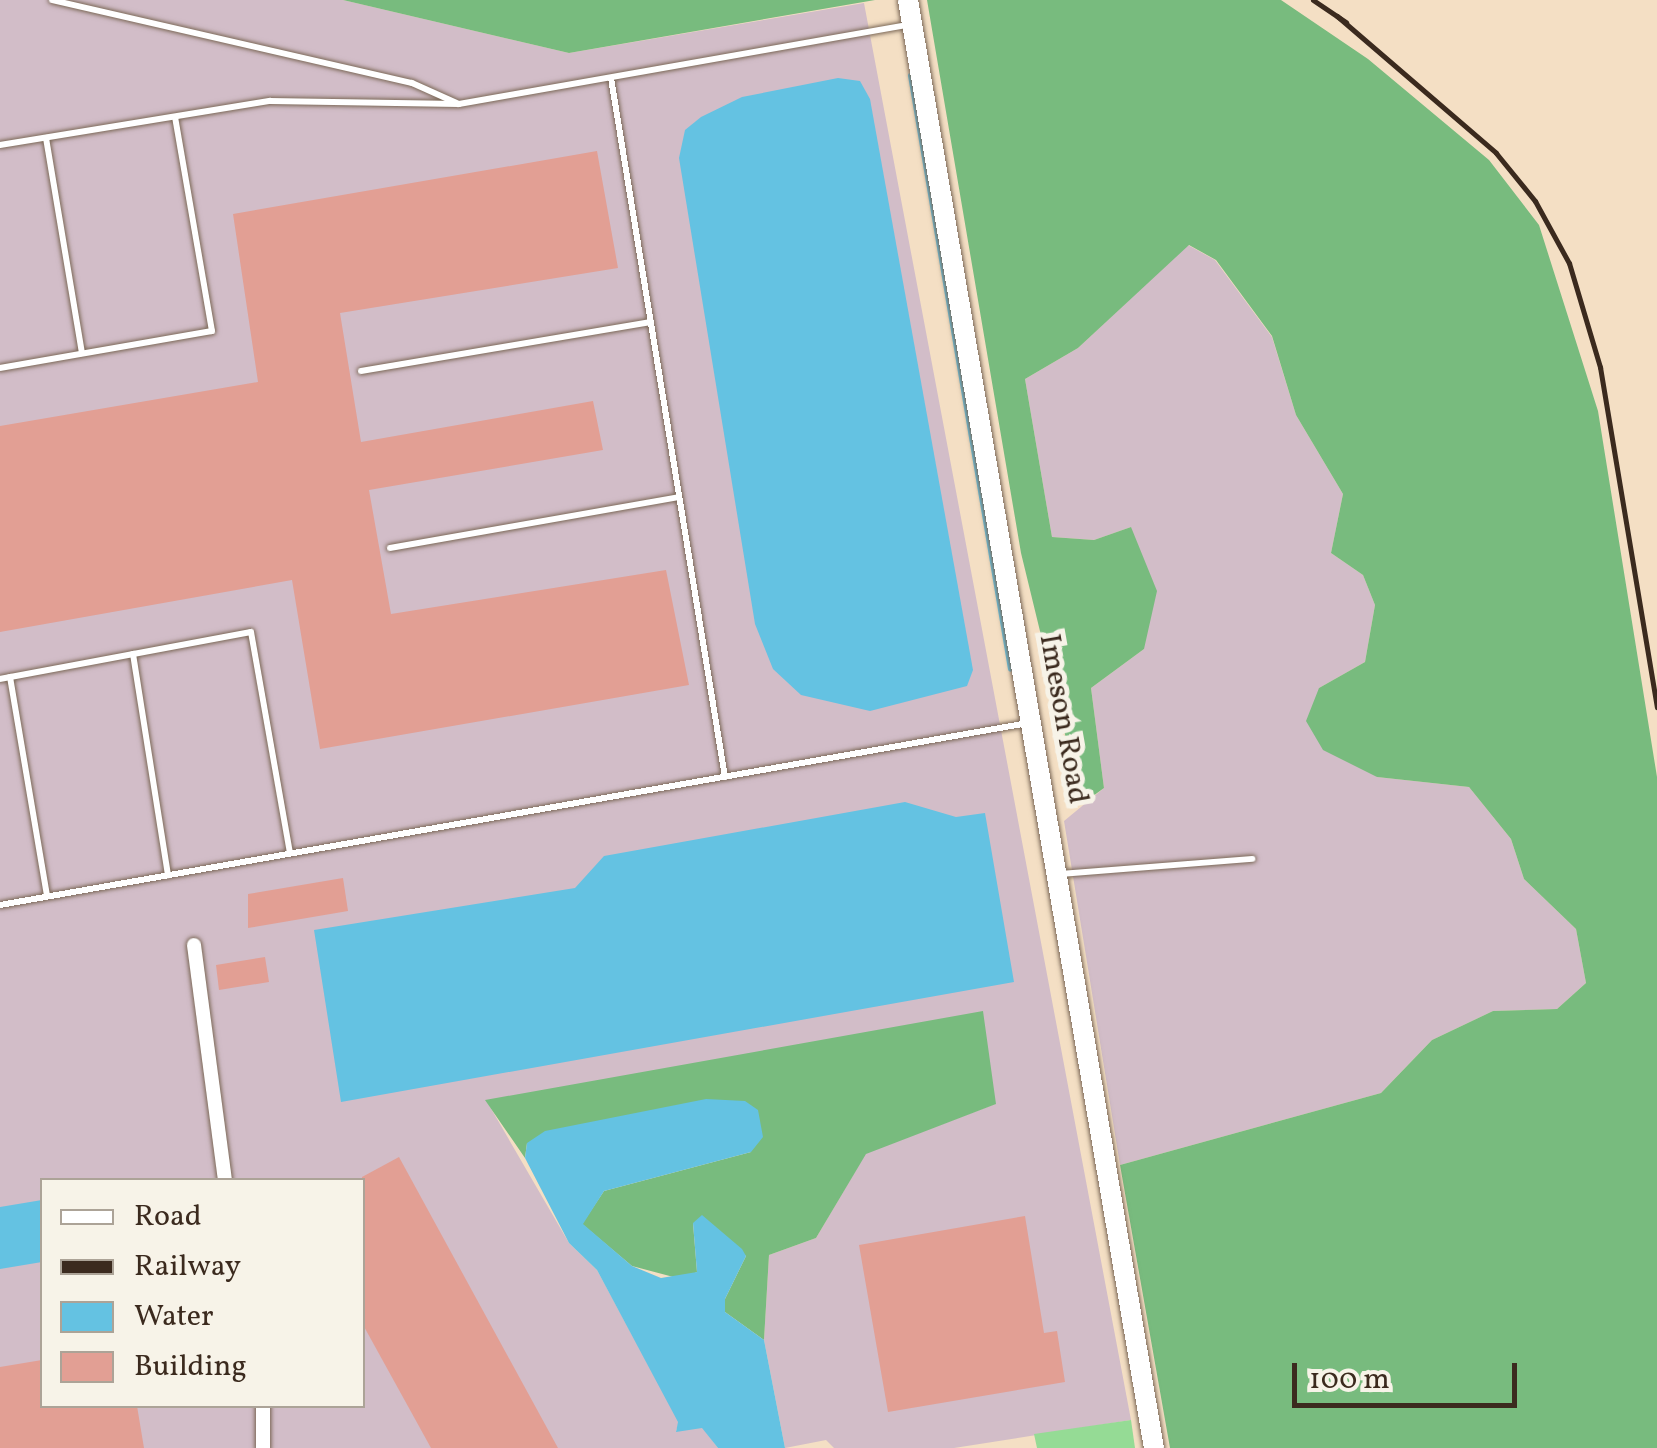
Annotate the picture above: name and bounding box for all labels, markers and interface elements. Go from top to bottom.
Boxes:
street label: Imeson Road [1030,631,1096,807]
legend [40,1178,365,1408]
text: Road [134,1196,202,1238]
text: Railway [134,1246,241,1288]
text: Water [134,1296,214,1338]
scale bar [1297,1343,1522,1405]
text: Building [134,1346,247,1388]
text: 100 m [1309,1359,1390,1401]

